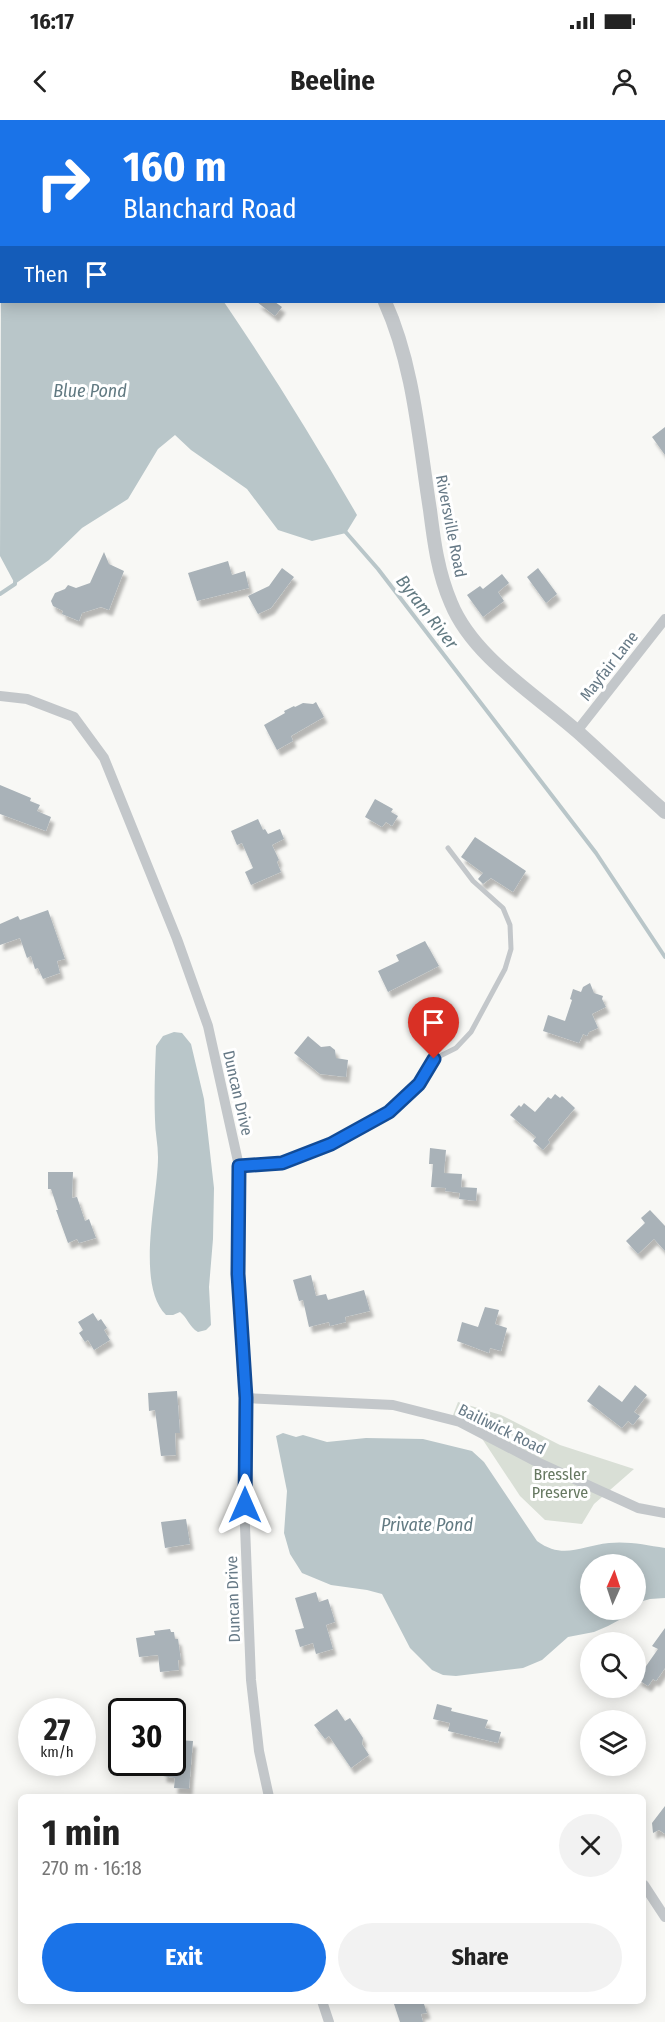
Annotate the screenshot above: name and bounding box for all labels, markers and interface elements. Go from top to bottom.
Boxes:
text: 16:17 [30,8,74,35]
icon: back [24,65,57,98]
text: Beeline [290,65,375,97]
icon: person [608,65,641,98]
text: 160 m [123,142,226,192]
icon: right [24,144,102,222]
text: Blanchard Road [123,193,297,225]
icon: arrive [80,258,113,291]
text: Then [24,261,68,288]
water label: Blue Pond [53,380,127,402]
street label: Riversville Road [432,473,470,579]
water label: Byram River [391,571,463,654]
street label: Mayfair Lane [576,627,642,705]
pin [408,997,459,1059]
icon: arrive [417,1006,450,1039]
street label: Duncan Drive [219,1049,257,1137]
street label: Bailiwick Road [455,1400,549,1458]
park label: Bressler Preserve [532,1465,588,1502]
position arrow [213,1473,277,1537]
water label: Private Pond [381,1514,474,1536]
north arrow [580,1554,646,1620]
map controls [580,1554,646,1776]
street label: Duncan Drive [222,1555,244,1643]
button: search [580,1632,646,1698]
speed limit sign: 30 [108,1698,186,1776]
button: layers [580,1710,646,1776]
text: 27 [44,1712,70,1748]
text: km/h [40,1743,74,1761]
text: 1 min [42,1811,120,1855]
button: close [559,1814,622,1877]
text: 270 m · 16:18 [42,1856,142,1880]
button: Exit [42,1923,326,1992]
button: Share [338,1923,622,1992]

